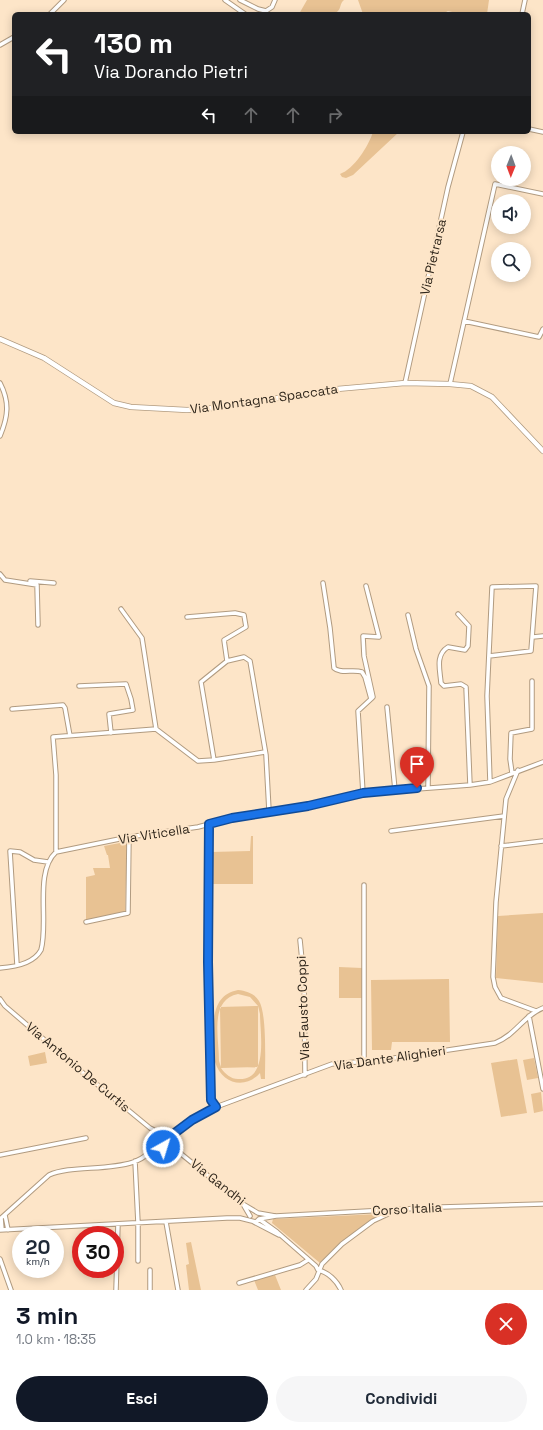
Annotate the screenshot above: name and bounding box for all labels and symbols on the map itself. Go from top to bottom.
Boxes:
north arrow [491,146,531,186]
street label: Via Pietrarsa [416,217,450,297]
street label: Via Montagna Spaccata [189,380,340,418]
pin [400,747,434,788]
street label: Via Viticella [117,820,191,848]
street label: Via Fausto Coppi [293,956,313,1060]
street label: Via Antonio De Curtis [22,1018,134,1116]
street label: Via Dante Alighieri [333,1042,447,1074]
position arrow [142,1126,184,1168]
street label: Via Gandhi [187,1155,249,1209]
street label: Corso Italia [372,1199,443,1219]
speed limit sign: 30 [72,1226,124,1278]

